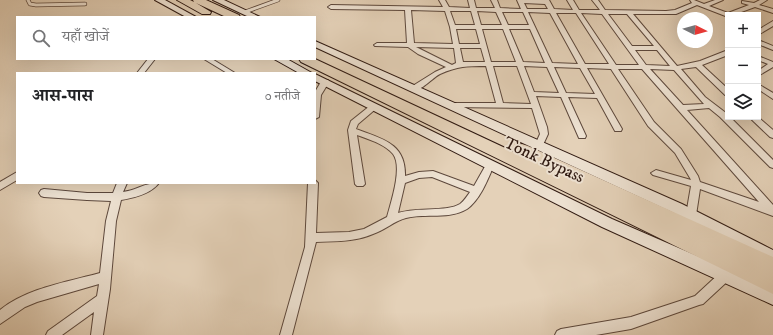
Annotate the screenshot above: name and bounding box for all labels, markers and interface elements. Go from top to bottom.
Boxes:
north arrow [677,12,713,48]
map controls [725,12,761,120]
button: + [725,12,761,48]
search box [16,16,316,60]
icon: search [30,27,52,49]
text: यहाँ खोजें [62,27,109,46]
button: − [725,48,761,84]
button: layers [725,84,761,120]
text: आस-पास [32,85,93,107]
text: 0 नतीजे [265,88,300,104]
street label: Tonk Bypass [500,132,588,188]

